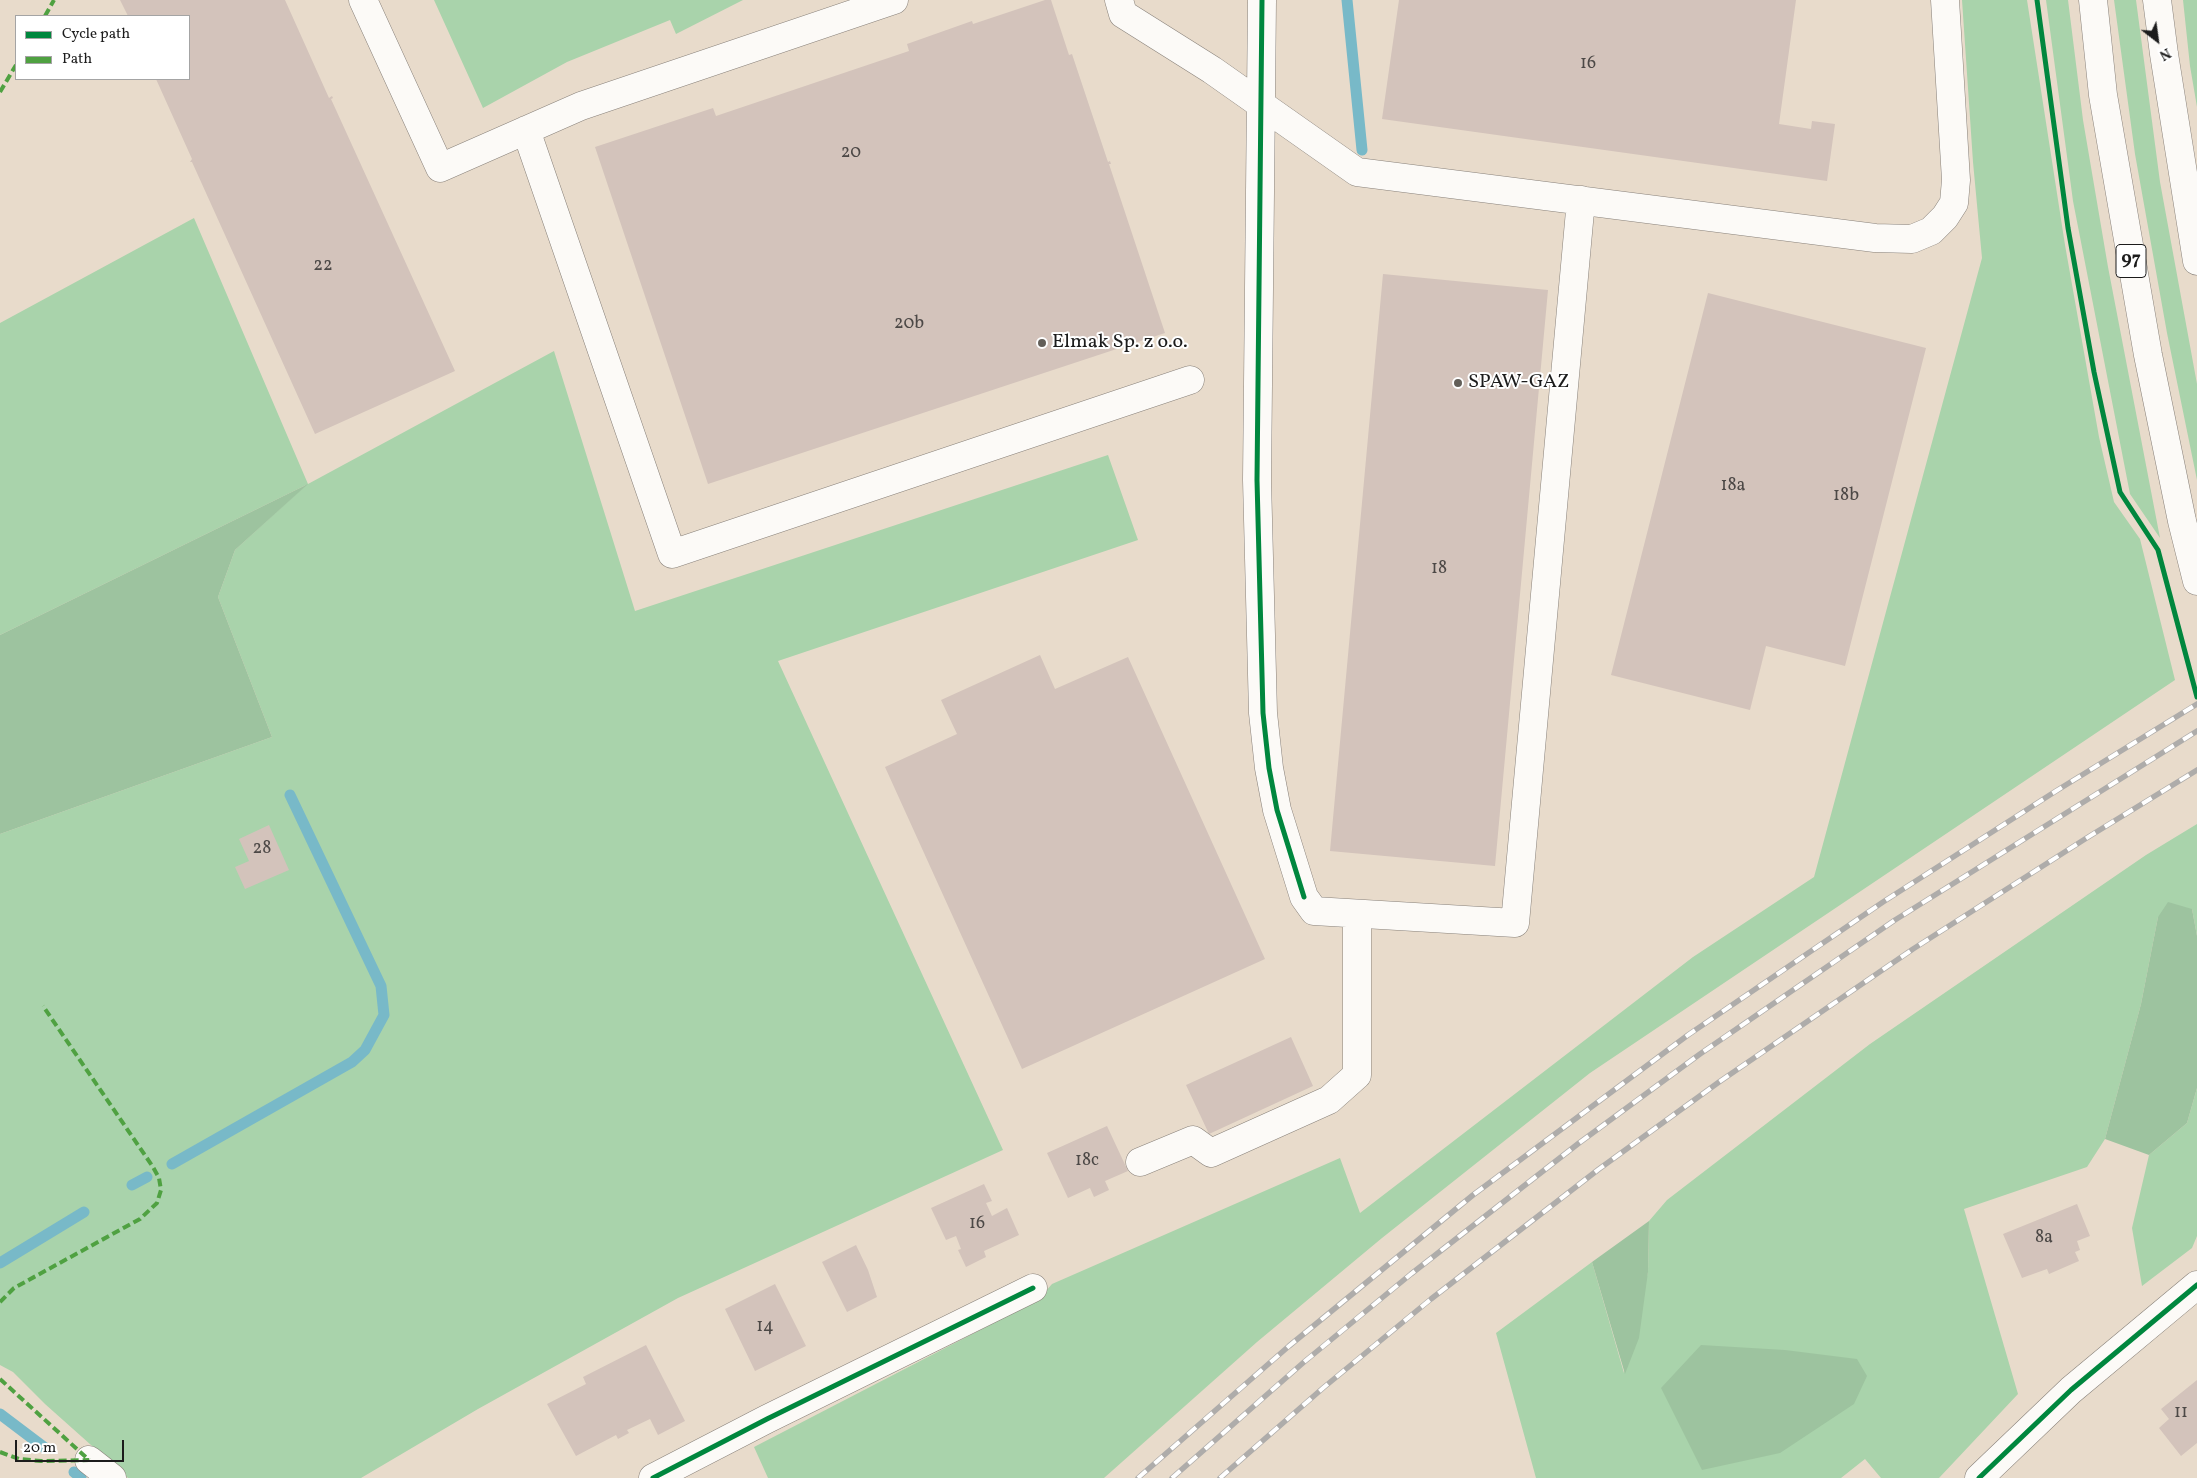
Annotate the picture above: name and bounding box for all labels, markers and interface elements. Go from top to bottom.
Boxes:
legend [15,15,190,80]
north arrow [2132,15,2182,65]
text: Cycle path [62,24,130,45]
text: N [2156,43,2174,64]
text: Path [62,49,92,70]
house number: 16 [1580,54,1596,76]
house number: 20 [841,143,861,165]
road number: 97 [2116,245,2146,278]
house number: 22 [313,256,333,278]
house number: 20b [894,314,924,336]
place label: Elmak Sp. z o.o. [1052,331,1188,355]
marker: Elmak Sp. z o.o. [1036,337,1048,349]
place label: SPAW-GAZ [1468,371,1570,395]
marker: SPAW-GAZ [1452,377,1464,389]
house number: 18a [1720,476,1746,498]
house number: 18b [1833,486,1859,508]
house number: 18 [1431,559,1447,581]
house number: 28 [253,839,271,861]
house number: 18c [1075,1151,1099,1173]
house number: 16 [969,1214,985,1236]
house number: 8a [2035,1228,2053,1250]
house number: 14 [756,1317,774,1339]
house number: 11 [2174,1403,2188,1425]
scale bar [18,1430,126,1462]
text: 20 m [23,1438,56,1459]

